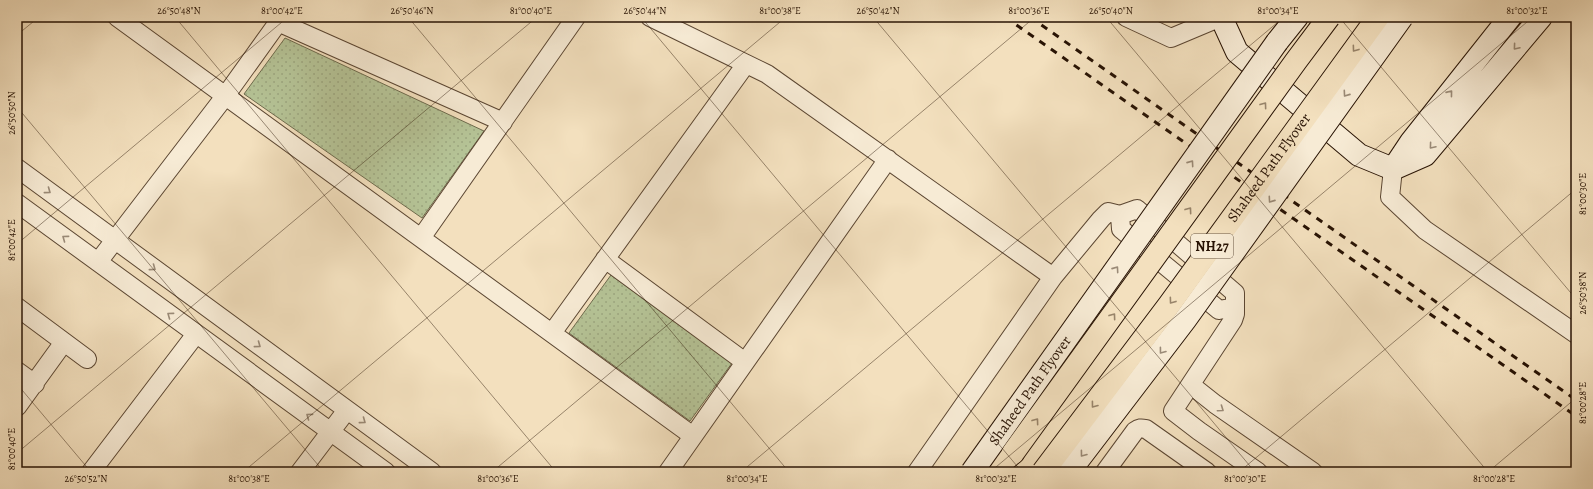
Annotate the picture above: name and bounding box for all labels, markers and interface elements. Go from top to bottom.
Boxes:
text: 26°50'48"N [157,4,201,17]
text: 81°00'42"E [261,4,303,17]
text: 26°50'46"N [390,4,434,17]
text: 81°00'40"E [510,4,552,17]
text: 26°50'44"N [623,4,667,17]
text: 81°00'38"E [759,4,801,17]
text: 26°50'42"N [856,4,900,17]
text: 81°00'36"E [1008,4,1050,17]
text: 26°50'40"N [1089,4,1133,17]
text: 81°00'34"E [1257,4,1299,17]
text: 81°00'32"E [1506,4,1548,17]
one-way arrow [1514,42,1521,49]
one-way arrow [1353,44,1360,51]
one-way arrow [1343,90,1351,97]
one-way arrow [1445,90,1452,97]
text: 26°50'50"N [5,91,18,135]
one-way arrow [1260,102,1267,109]
street label: Shaheed Path Flyover [1222,109,1315,226]
one-way arrow [1430,142,1437,149]
one-way arrow [1186,160,1194,167]
text: 81°00'30"E [1576,173,1589,215]
one-way arrow [44,186,51,193]
one-way arrow [1268,196,1276,203]
one-way arrow [1184,208,1191,215]
text: 81°00'42"E [5,219,18,261]
road number: NH27 [1191,234,1233,258]
one-way arrow [63,236,70,243]
one-way arrow [149,263,156,271]
one-way arrow [1111,266,1119,273]
text: 26°50'38"N [1576,272,1589,314]
one-way arrow [1170,297,1177,304]
one-way arrow [167,312,174,320]
one-way arrow [1108,313,1115,320]
street label: Shaheed Path Flyover [984,331,1076,449]
one-way arrow [253,340,260,347]
one-way arrow [1160,346,1167,353]
text: 81°00'28"E [1576,382,1589,424]
one-way arrow [1091,401,1099,408]
one-way arrow [1217,404,1224,411]
one-way arrow [306,413,313,421]
one-way arrow [358,416,365,423]
one-way arrow [1031,418,1039,425]
text: 81°00'40"E [5,428,18,470]
one-way arrow [1081,449,1088,456]
text: 26°50'52"N [65,472,108,485]
text: 81°00'38"E [228,472,270,485]
text: 81°00'36"E [477,472,519,485]
text: 81°00'34"E [726,472,768,485]
text: 81°00'32"E [975,472,1017,485]
text: 81°00'30"E [1224,472,1266,485]
text: 81°00'28"E [1473,472,1515,485]

